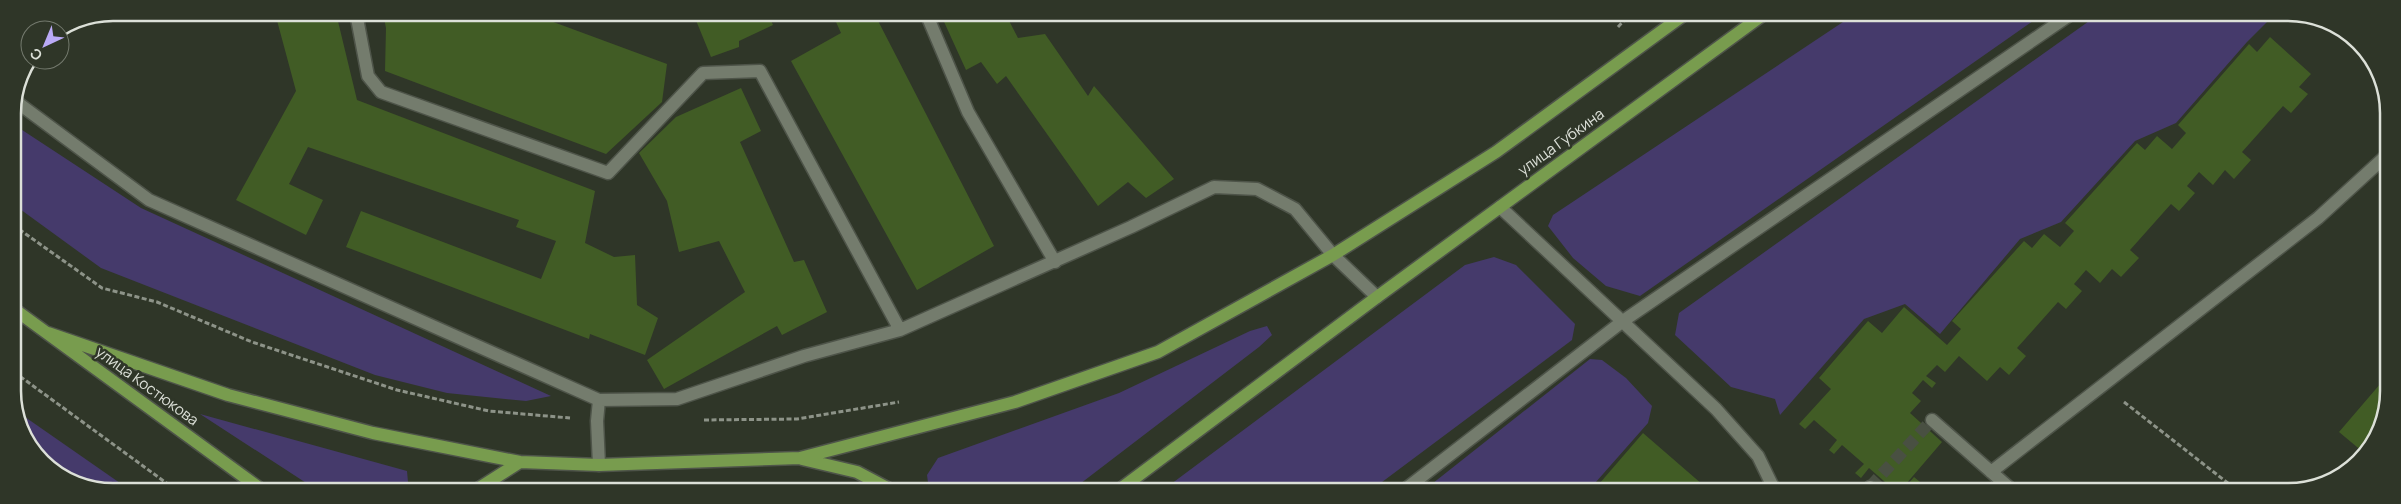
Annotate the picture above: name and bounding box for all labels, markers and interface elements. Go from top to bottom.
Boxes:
north arrow [20,20,70,70]
text: С [25,44,46,65]
street label: улица Губкина [1513,103,1608,180]
street label: улица Костюкова [92,341,203,430]

